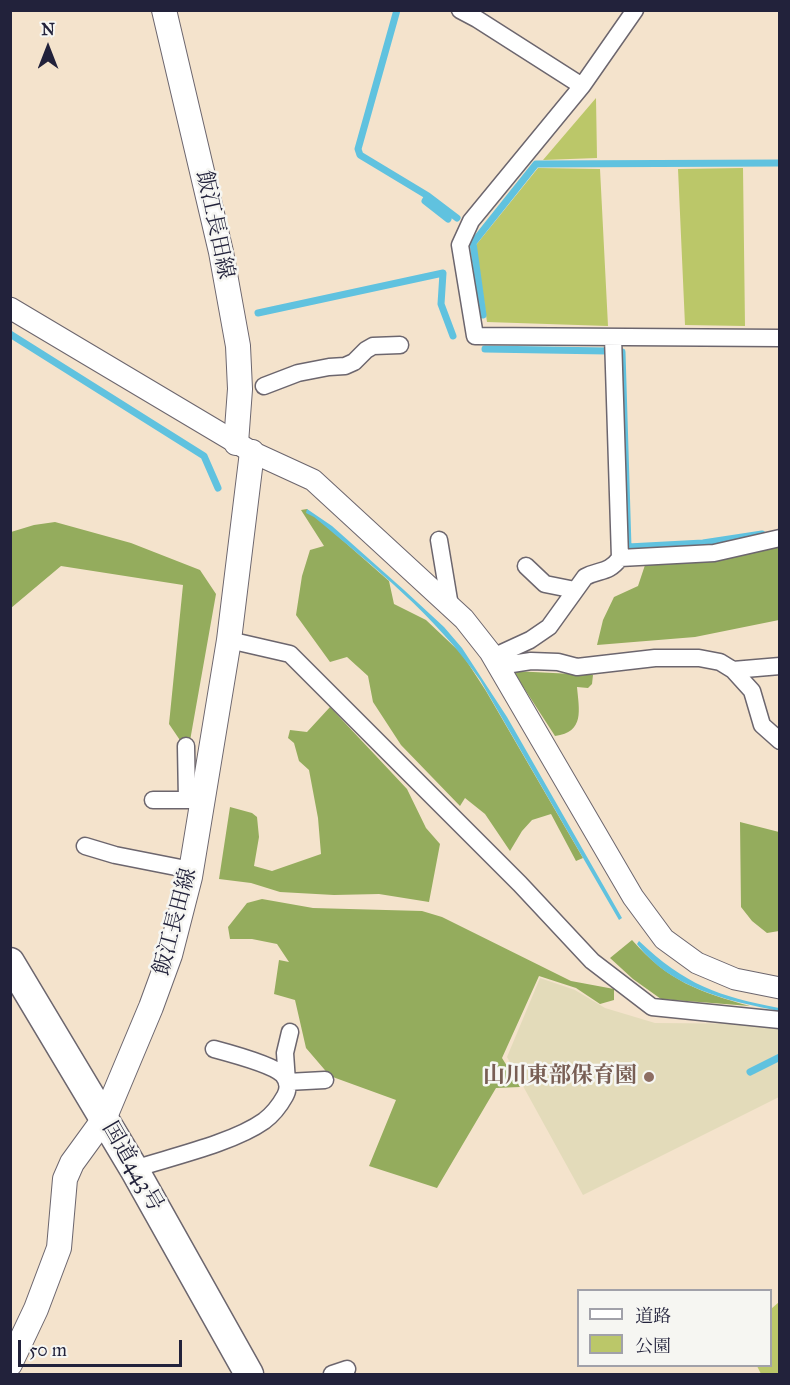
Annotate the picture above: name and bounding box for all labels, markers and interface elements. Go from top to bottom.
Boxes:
north arrow [18,18,78,78]
text: N [41,20,55,39]
street label: 飯江長田線 [190,168,238,282]
street label: 飯江長田線 [149,865,203,979]
place label: 山川東部保育園 [483,1064,637,1090]
marker: 山川東部保育園 [642,1070,656,1084]
street label: 国道443号 [96,1117,168,1217]
legend [577,1289,772,1367]
text: 道路 [635,1305,671,1327]
scale bar [21,1328,184,1366]
text: 公園 [635,1335,671,1357]
text: 50 m [29,1339,67,1361]

